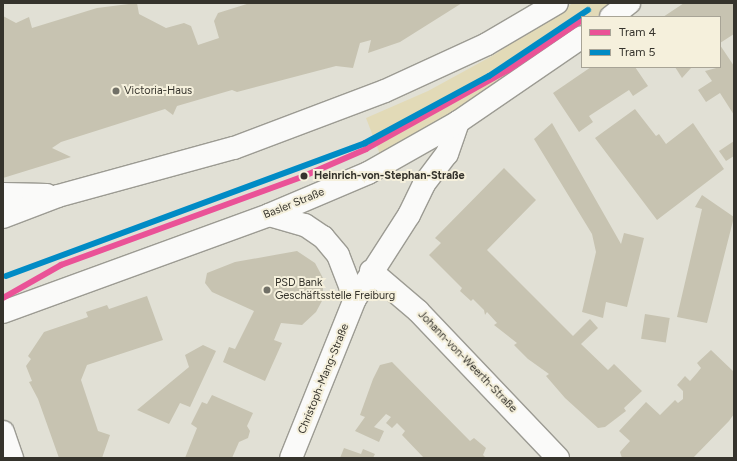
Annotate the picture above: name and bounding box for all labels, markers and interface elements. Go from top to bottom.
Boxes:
legend [581,16,721,68]
text: Tram 4 [619,25,656,39]
text: Tram 5 [619,45,655,59]
place label: Victoria-Haus [124,84,192,98]
marker: Victoria-Haus [111,86,121,96]
marker: Heinrich-von-Stephan-Straße [297,169,311,183]
place label: Heinrich-von-Stephan-Straße [314,169,465,183]
street label: Basler Straße [262,186,326,222]
place label: PSD Bank Geschäftsstelle Freiburg [275,277,395,303]
marker: PSD Bank Geschäftsstelle Freiburg [262,285,272,295]
street label: Johann-von-Weerth-Straße [415,308,519,416]
street label: Christoph-Mang-Straße [296,322,352,436]

